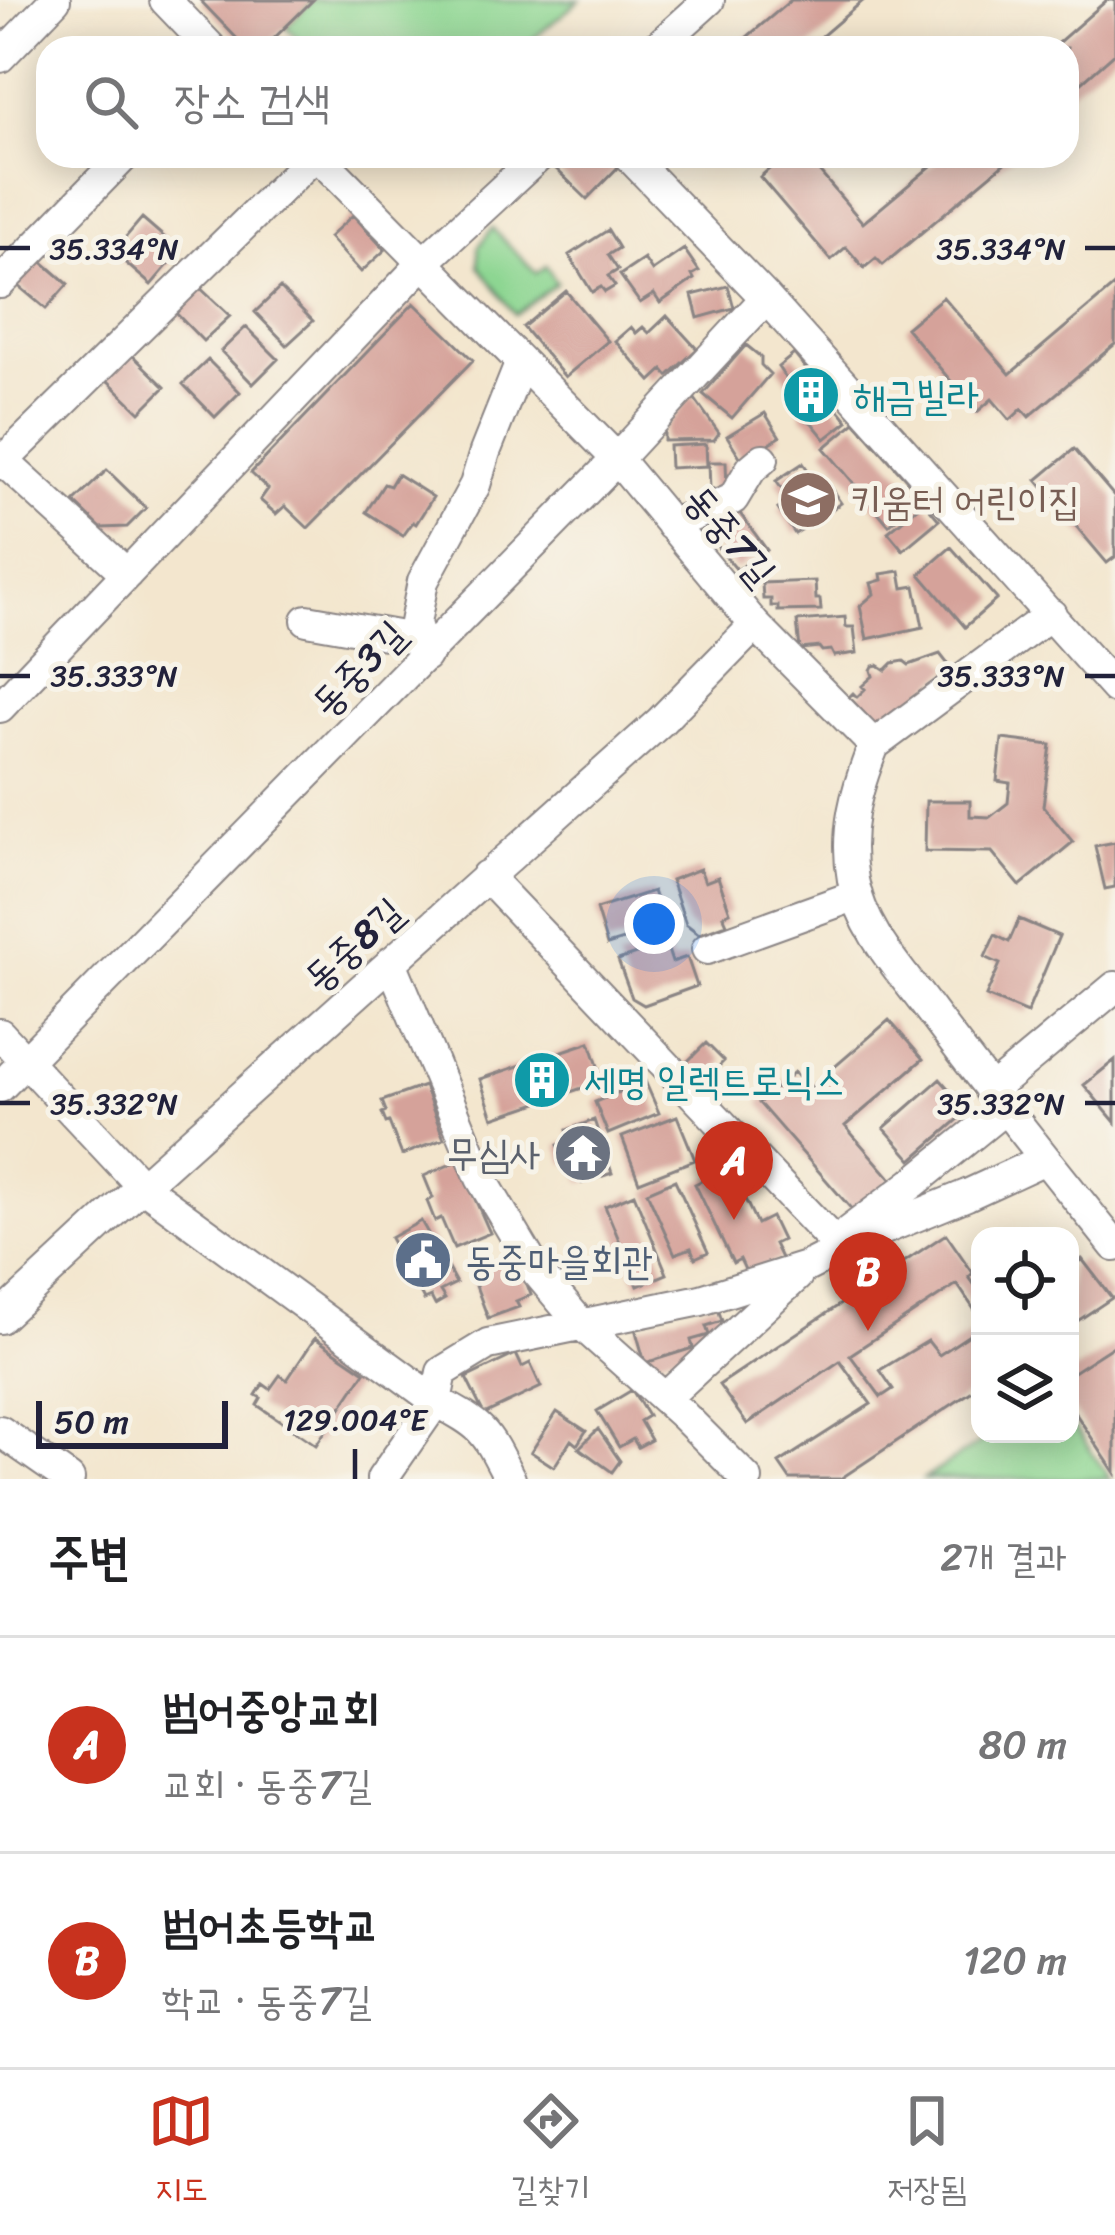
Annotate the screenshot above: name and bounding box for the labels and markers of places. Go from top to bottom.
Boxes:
place label: 해금빌라 [853,361,979,430]
building icon: 해금빌라 [780,364,842,426]
place label: 키움터 어린이집 [850,466,1080,535]
school or university icon: 키움터 어린이집 [777,469,839,531]
place label: 세명 일렉트로닉스 [584,1046,845,1115]
building icon: 세명 일렉트로닉스 [511,1049,573,1111]
place label: 무심사 [447,1119,541,1188]
pin: A [695,1121,773,1220]
temple icon: 무심사 [552,1122,614,1184]
place label: 동중마을회관 [465,1226,653,1295]
public building icon: 동중마을회관 [392,1229,454,1291]
pin: B [829,1232,907,1331]

